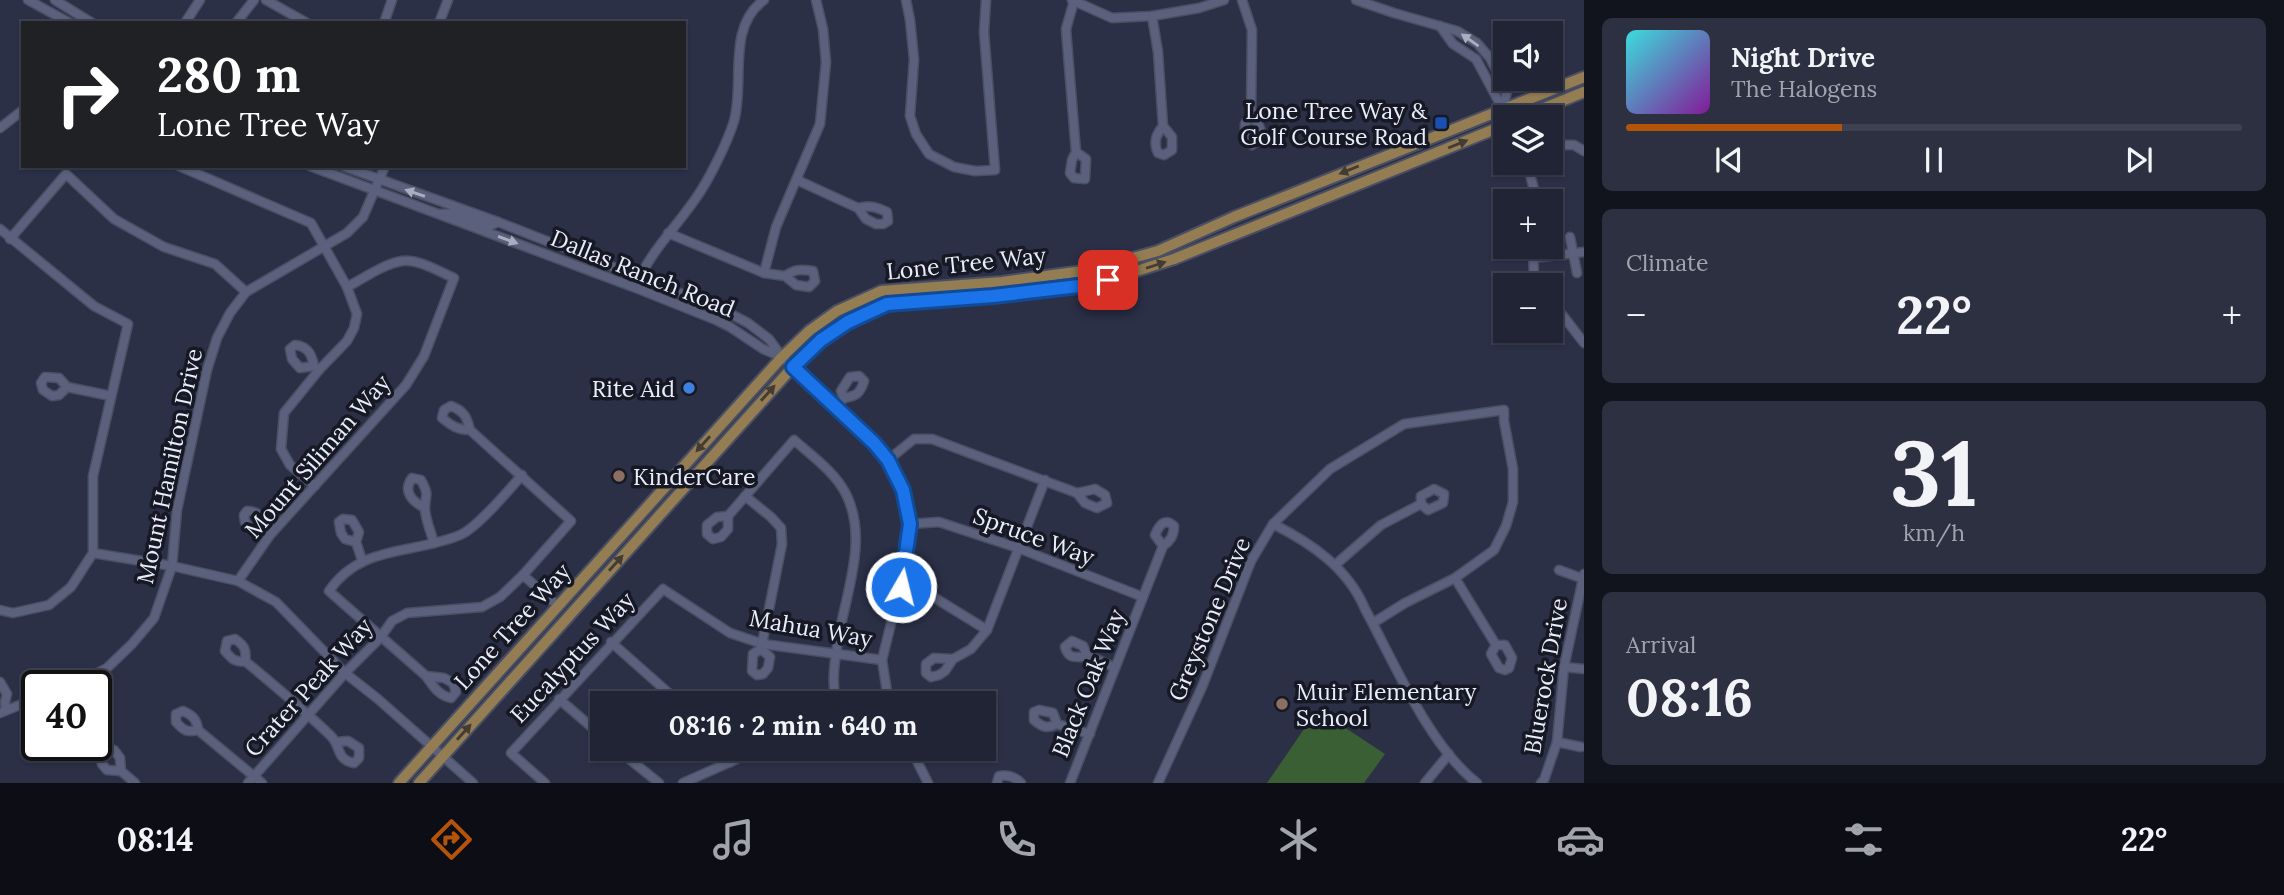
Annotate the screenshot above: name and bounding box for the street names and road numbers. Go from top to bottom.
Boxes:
street label: Dallas Ranch Road [547,223,739,323]
street label: Lone Tree Way [885,240,1048,286]
street label: Mount Hamilton Drive [130,346,208,586]
street label: Mount Siliman Way [238,368,396,544]
street label: Spruce Way [969,501,1099,572]
street label: Greystone Drive [1162,533,1256,705]
street label: Lone Tree Way [448,556,577,695]
street label: Eucalyptus Way [504,585,641,729]
street label: Bluerock Drive [1517,596,1573,756]
street label: Mahua Way [747,603,876,653]
street label: Black Oak Way [1045,604,1131,761]
street label: Crater Peak Way [238,611,379,763]

